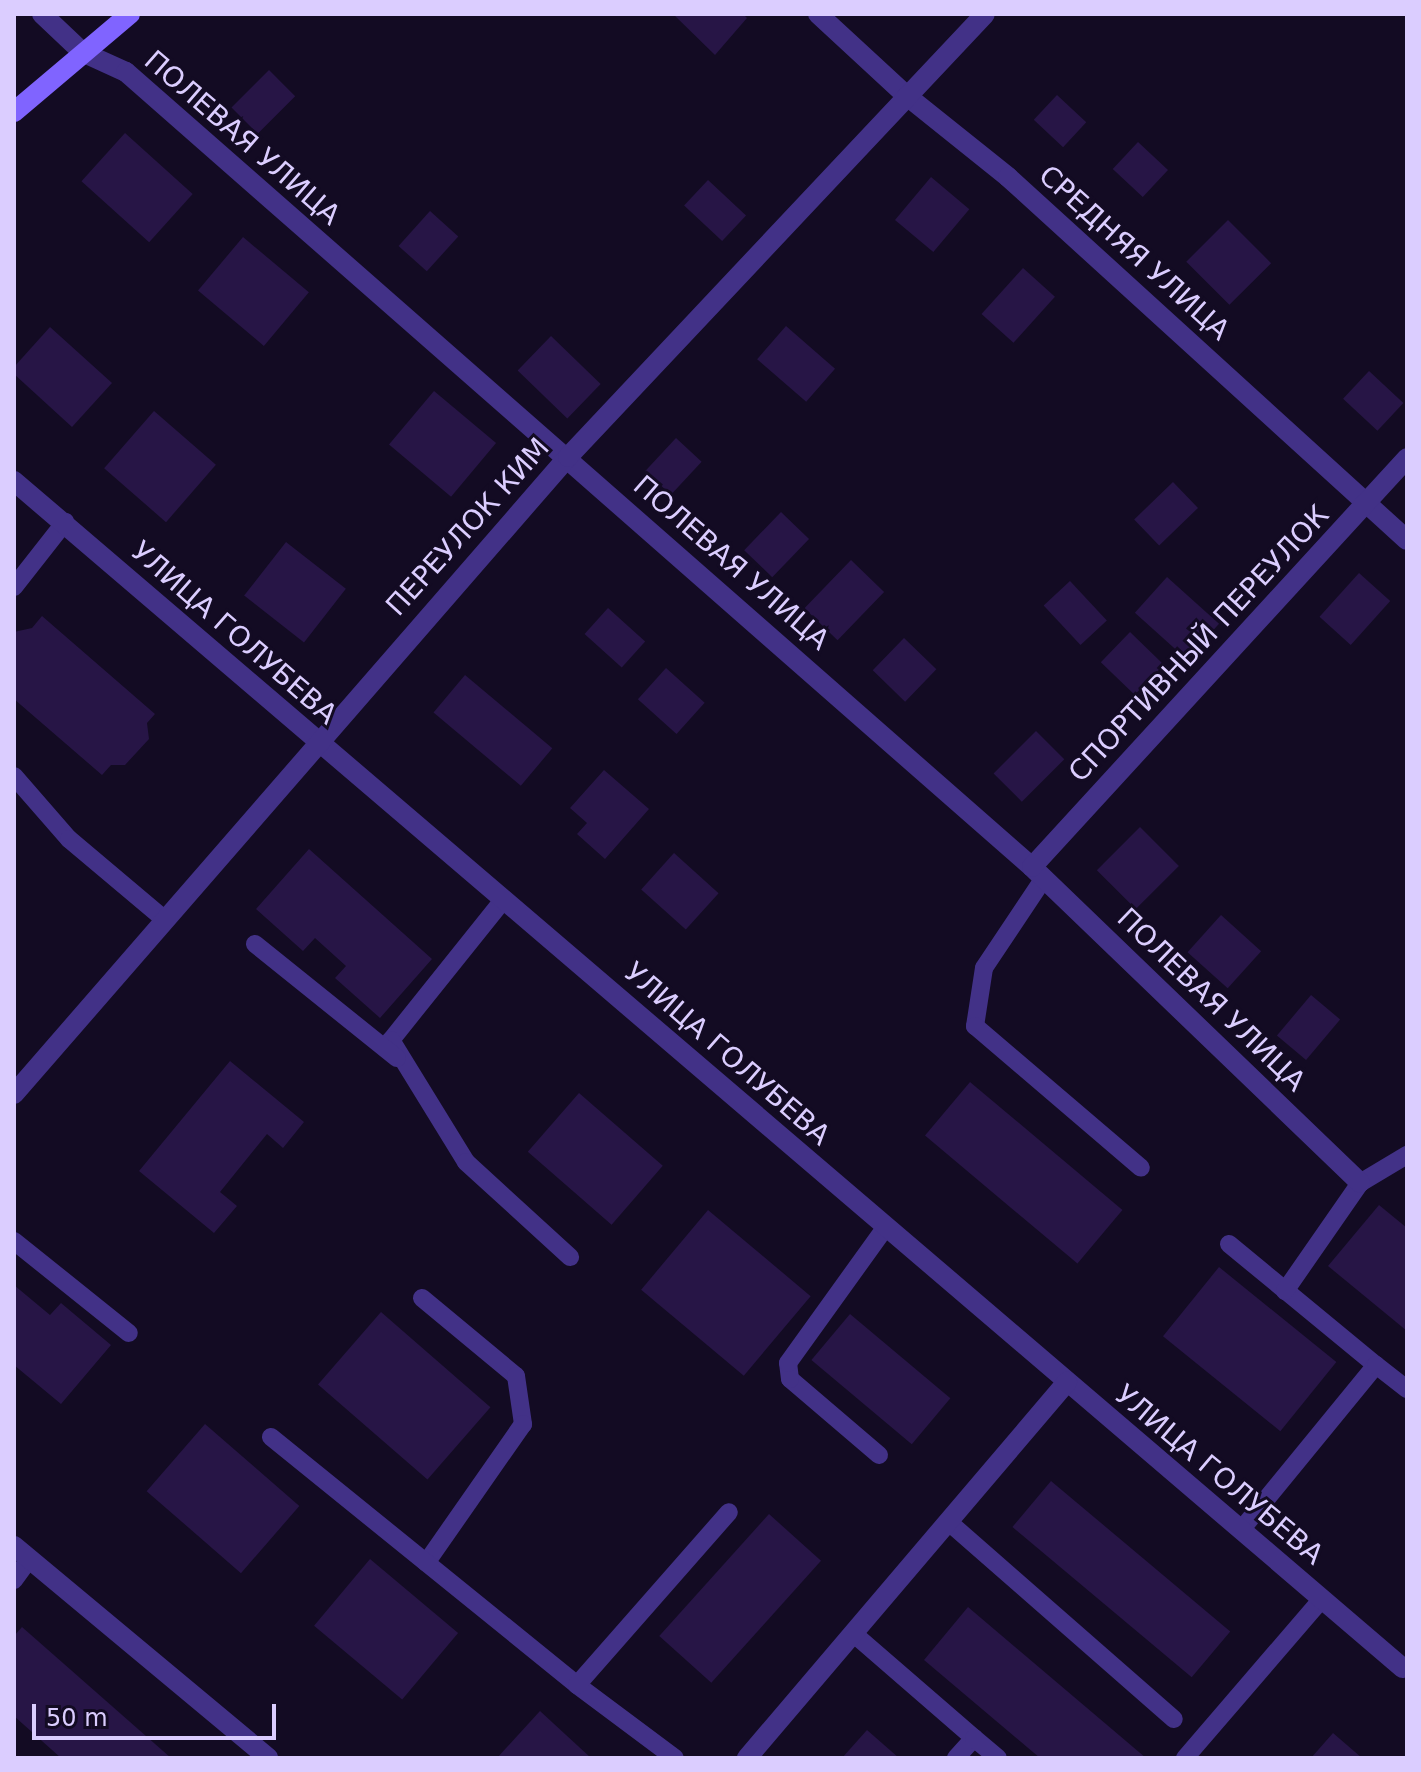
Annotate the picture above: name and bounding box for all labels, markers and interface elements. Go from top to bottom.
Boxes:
street label: ПОЛЕВАЯ УЛИЦА [137,44,347,232]
street label: СРЕДНЯЯ УЛИЦА [1032,159,1236,347]
street label: ПЕРЕУЛОК КИМ [379,431,557,623]
street label: ПОЛЕВАЯ УЛИЦА [626,469,836,657]
street label: СПОРТИВНЫЙ ПЕРЕУЛОК [1062,499,1336,789]
street label: УЛИЦА ГОЛУБЕВА [124,535,344,731]
street label: ПОЛЕВАЯ УЛИЦА [1110,902,1312,1098]
street label: УЛИЦА ГОЛУБЕВА [617,956,837,1152]
street label: УЛИЦА ГОЛУБЕВА [1108,1378,1330,1572]
scale bar [36,1688,280,1738]
text: 50 m [46,1704,108,1732]

